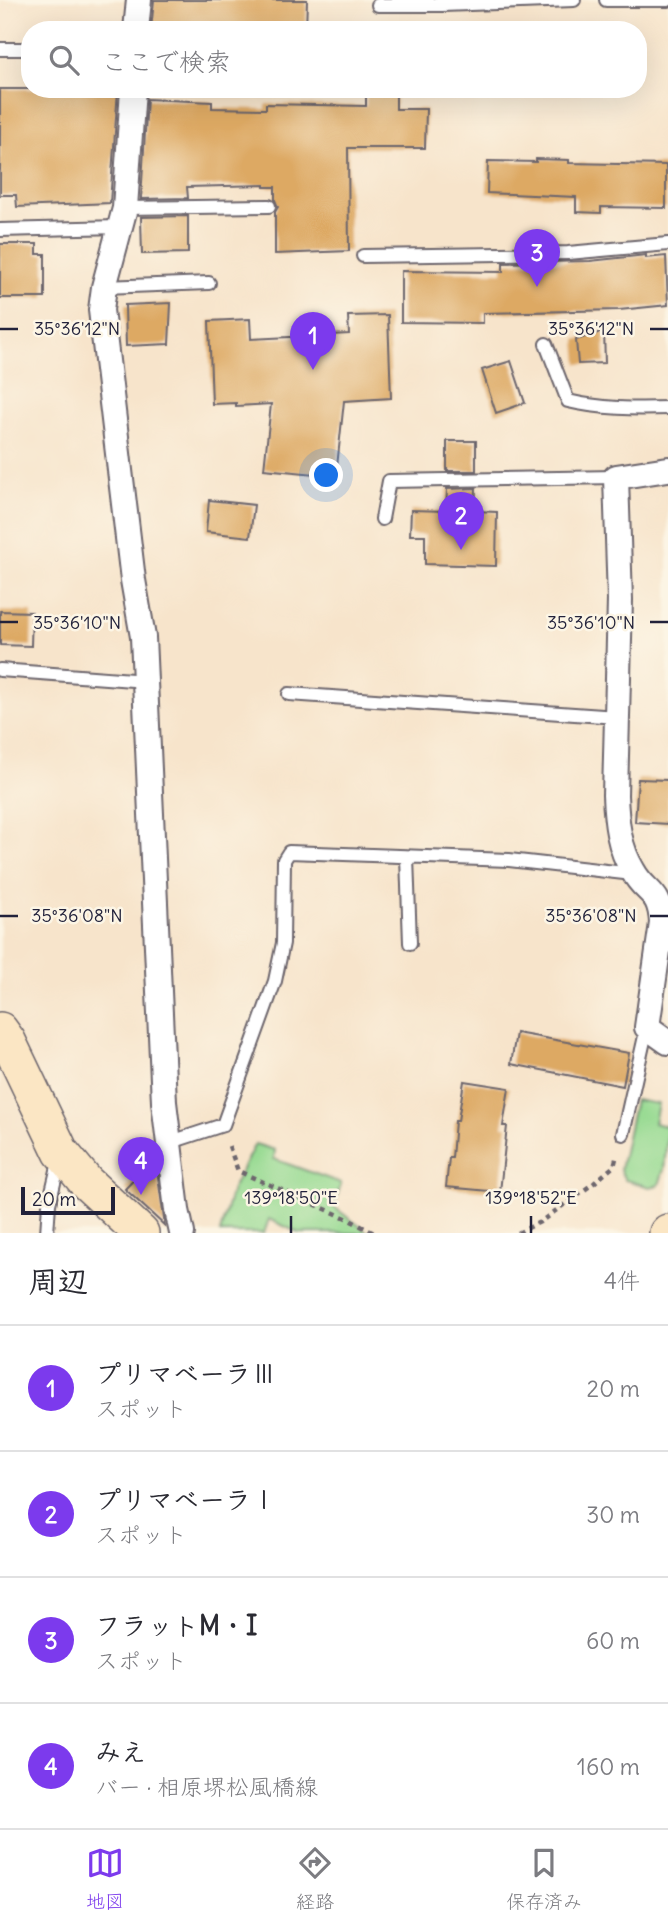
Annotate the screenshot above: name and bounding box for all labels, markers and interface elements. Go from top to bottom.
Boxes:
search box [21,21,647,98]
icon: search [45,41,83,79]
text: ここで検索 [101,45,231,78]
pin: 3 [514,229,560,287]
pin: 1 [290,312,336,370]
text: 35°36'12"N [34,317,120,340]
text: 35°36'12"N [548,317,634,340]
your location [309,458,343,492]
pin: 2 [438,492,484,550]
text: 35°36'10"N [33,611,121,634]
text: 35°36'10"N [547,611,635,634]
text: 35°36'08"N [31,904,123,927]
text: 35°36'08"N [545,904,637,927]
pin: 4 [118,1137,164,1195]
scale bar [21,1184,116,1216]
text: 139°18'50"E [244,1186,338,1209]
text: 139°18'52"E [485,1186,577,1209]
text: 20 m [32,1187,76,1211]
text: 周辺 [28,1262,88,1300]
text: 4件 [604,1266,640,1295]
text: プリマベーラⅢ [95,1357,277,1390]
text: 1 [46,1374,56,1403]
text: 20 m [587,1374,640,1403]
text: スポット [95,1394,187,1423]
text: プリマベーラⅠ [95,1483,277,1516]
text: 2 [45,1500,57,1529]
text: 30 m [586,1500,640,1529]
text: スポット [95,1520,187,1549]
text: フラットM・I [95,1609,257,1642]
text: 3 [44,1626,58,1655]
text: 60 m [586,1626,640,1655]
text: スポット [95,1646,187,1675]
text: みえ [95,1735,147,1768]
text: 4 [44,1752,58,1781]
text: 160 m [577,1752,640,1781]
text: バー · 相原堺松風橋線 [95,1772,318,1801]
tab: 地図 [86,1844,124,1913]
tab: 経路 [296,1844,334,1913]
tab: 保存済み [506,1844,582,1913]

